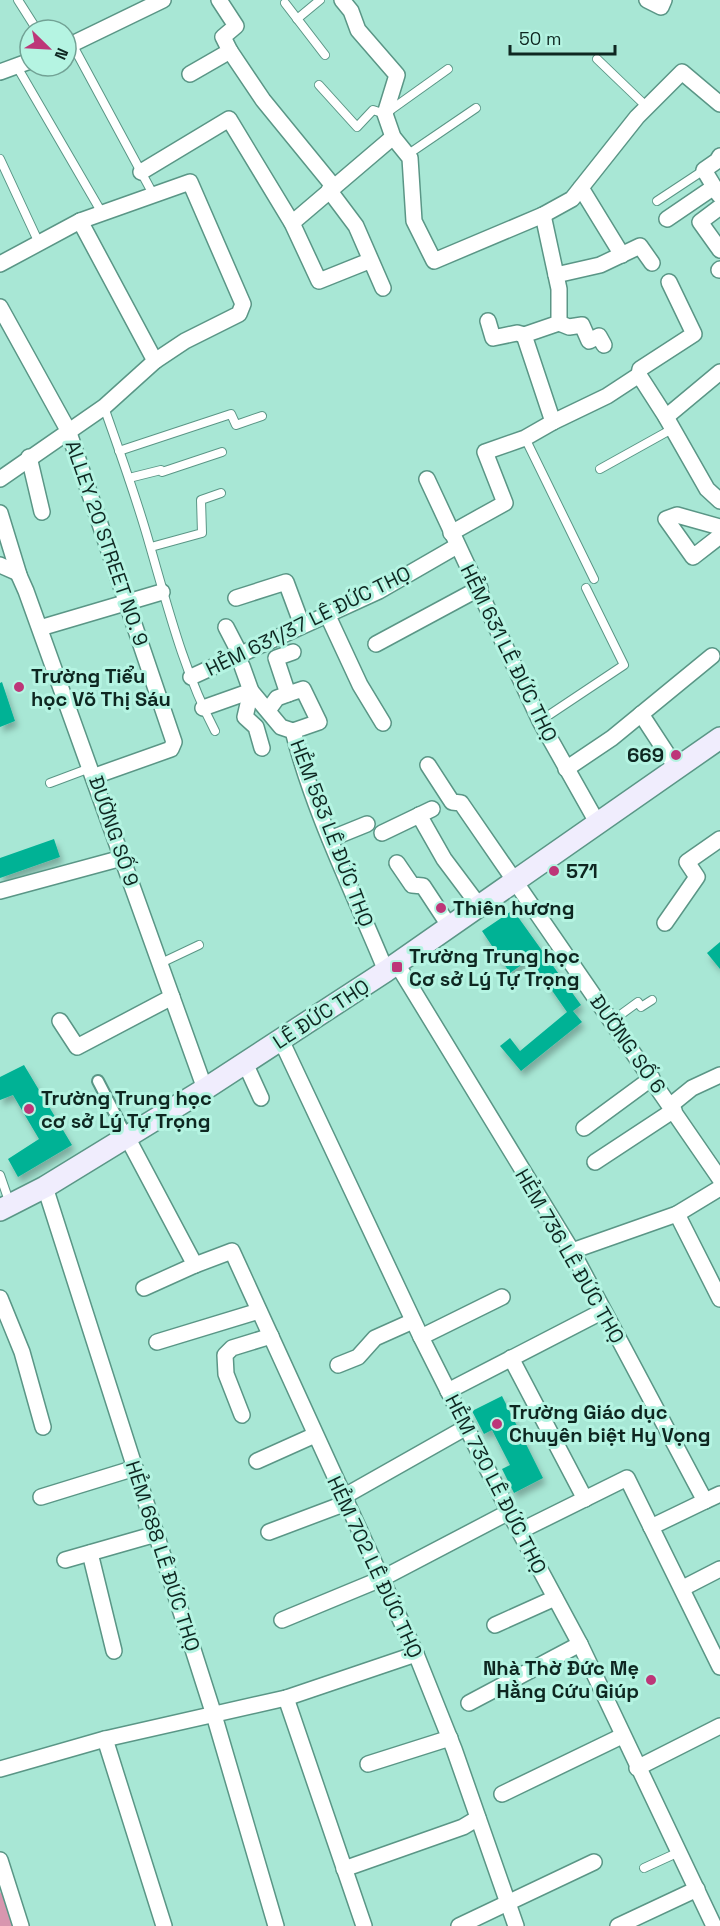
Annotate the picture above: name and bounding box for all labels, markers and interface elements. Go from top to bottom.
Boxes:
north arrow [18,18,78,78]
scale bar [510,18,615,56]
text: 50 m [519,27,561,50]
text: N [49,45,73,63]
street label: ALLEY 20 STREET NO. 9 [60,437,154,649]
street label: HẺM 631/37 LÊ ĐỨC THỌ [201,560,415,682]
street label: HẺM 631 LÊ ĐỨC THỌ [455,560,563,746]
place label: Trường Tiểu học Võ Thị Sáu [31,663,171,712]
marker: Trường Tiểu học Võ Thị Sáu [12,680,26,694]
street label: HẺM 583 LÊ ĐỨC THỌ [284,736,380,930]
place label: 669 [627,742,664,768]
marker: 669 [669,748,683,762]
street label: ĐƯỜNG SỐ 9 [83,772,145,890]
place label: 571 [566,858,598,884]
marker: 571 [547,864,561,878]
place label: Thiên hương [453,895,574,921]
marker: Thiên hương [434,901,448,915]
place label: Trường Trung học Cơ sở Lý Tự Trọng [409,943,580,992]
marker: Trường Trung học Cơ sở Lý Tự Trọng [390,960,404,974]
street label: LÊ ĐỨC THỌ [268,973,374,1055]
street label: ĐƯỜNG SỐ 6 [584,989,672,1099]
place label: Trường Trung học cơ sở Lý Tự Trọng [41,1085,212,1134]
marker: Trường Trung học cơ sở Lý Tự Trọng [22,1102,36,1116]
street label: HẺM 736 LÊ ĐỨC THỌ [509,1164,631,1348]
street label: HẺM 730 LÊ ĐỨC THỌ [439,1390,553,1578]
place label: Trường Giáo dục Chuyên biệt Hy Vọng [509,1399,710,1448]
marker: Trường Giáo dục Chuyên biệt Hy Vọng [490,1417,504,1431]
street label: HẺM 688 LÊ ĐỨC THỌ [120,1457,206,1655]
street label: HẺM 702 LÊ ĐỨC THỌ [321,1472,429,1662]
place label: Nhà Thờ Đức Mẹ Hằng Cứu Giúp [483,1655,639,1704]
marker: Nhà Thờ Đức Mẹ Hằng Cứu Giúp [644,1673,658,1687]

